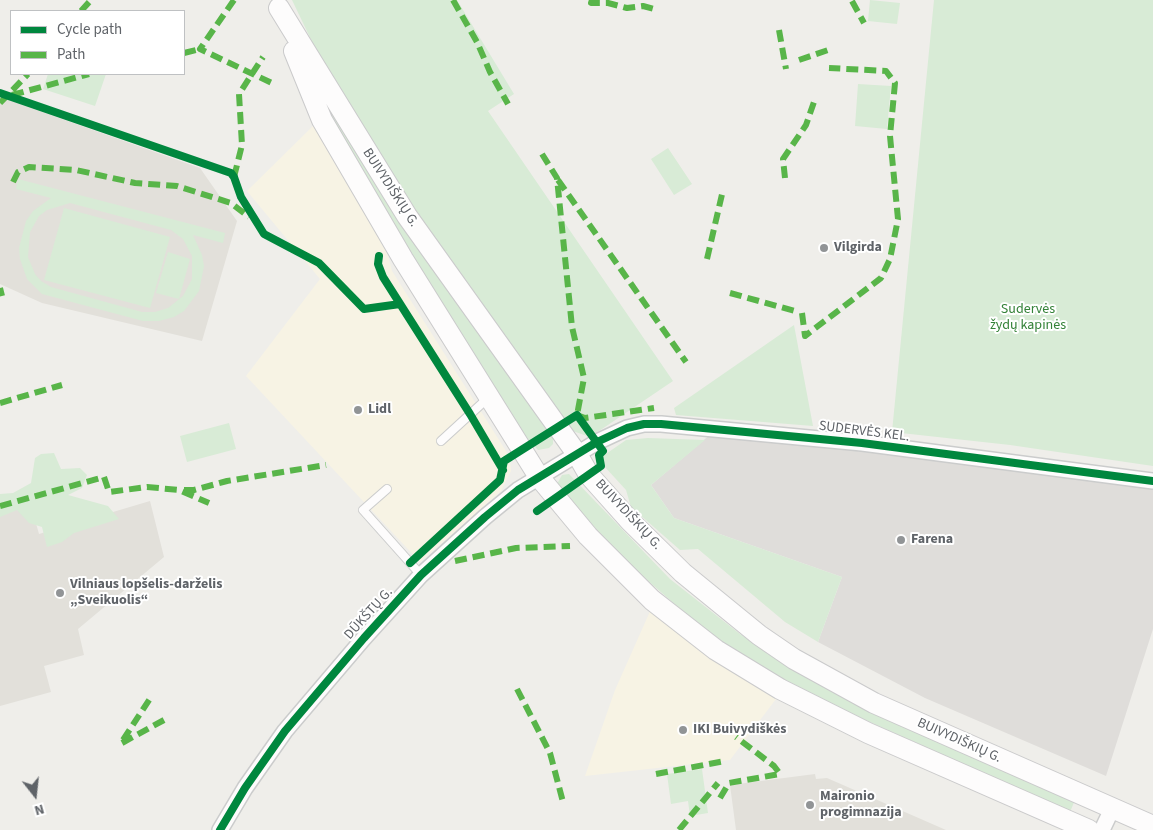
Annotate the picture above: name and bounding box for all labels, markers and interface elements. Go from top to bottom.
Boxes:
legend [10,10,185,75]
text: Cycle path [57,19,122,40]
text: Path [57,44,85,65]
street label: BUIVYDIŠKIŲ G. [358,146,422,230]
place label: Vilgirda [834,240,882,256]
marker: Vilgirda [818,242,830,254]
park label: Sudervės žydų kapinės [990,302,1066,334]
place label: Lidl [368,402,391,418]
marker: Lidl [352,404,364,416]
street label: SUDERVĖS KEL. [818,418,910,446]
street label: BUIVYDIŠKIŲ G. [591,476,665,554]
place label: Farena [911,532,953,548]
marker: Farena [895,534,907,546]
place label: Vilniaus lopšelis-darželis „Sveikuolis“ [70,577,222,610]
street label: DŪKŠTŲ G. [341,584,397,644]
marker: Vilniaus lopšelis-darželis „Sveikuolis“ [54,587,66,599]
street label: BUIVYDIŠKIŲ G. [914,715,1004,767]
place label: IKI Buivydiškės [693,722,786,738]
marker: IKI Buivydiškės [677,724,689,736]
north arrow [10,770,60,820]
place label: Maironio progimnazija [820,789,902,822]
text: N [32,799,46,820]
marker: Maironio progimnazija [804,799,816,811]

